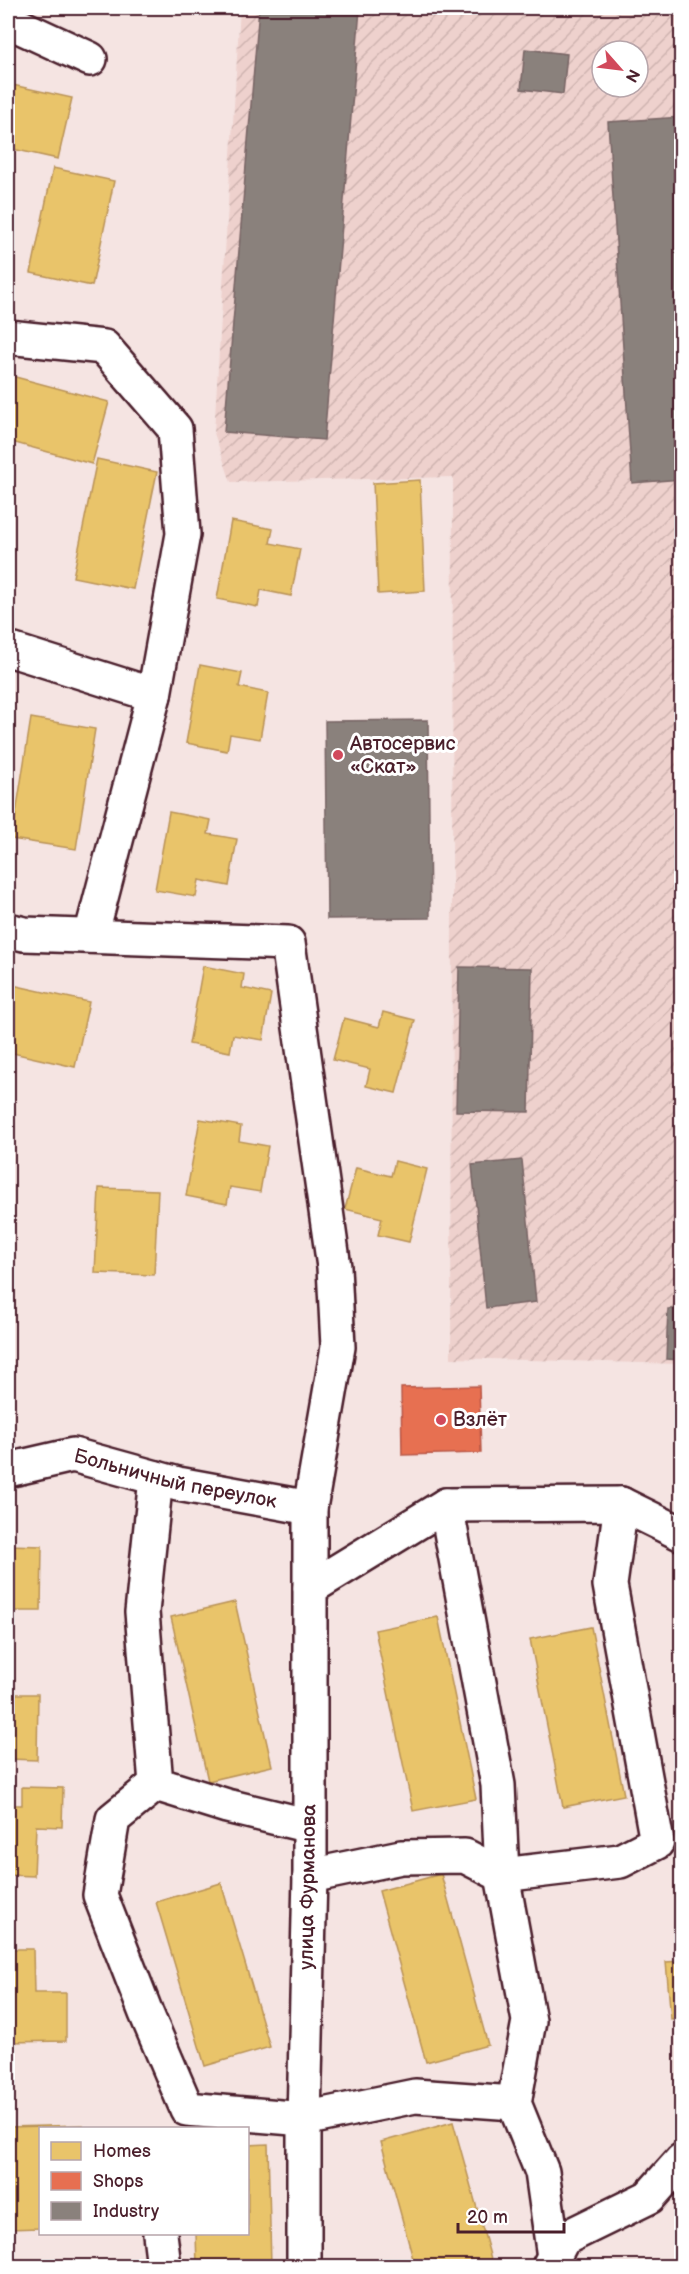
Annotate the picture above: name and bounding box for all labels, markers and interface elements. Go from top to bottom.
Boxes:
north arrow [590,39,650,99]
text: N [621,66,643,85]
place label: Автосервис «Скат» [349,732,456,779]
marker: Автосервис «Скат» [331,748,345,762]
place label: Взлёт [453,1408,508,1432]
marker: Взлёт [434,1413,448,1427]
street label: Больничный переулок [71,1444,279,1514]
street label: улица Фурманова [295,1804,321,1970]
legend [39,2127,249,2235]
text: Homes [93,2141,151,2162]
text: Shops [93,2171,144,2192]
scale bar [458,2196,564,2234]
text: Industry [93,2201,160,2222]
text: 20 m [467,2207,508,2228]

